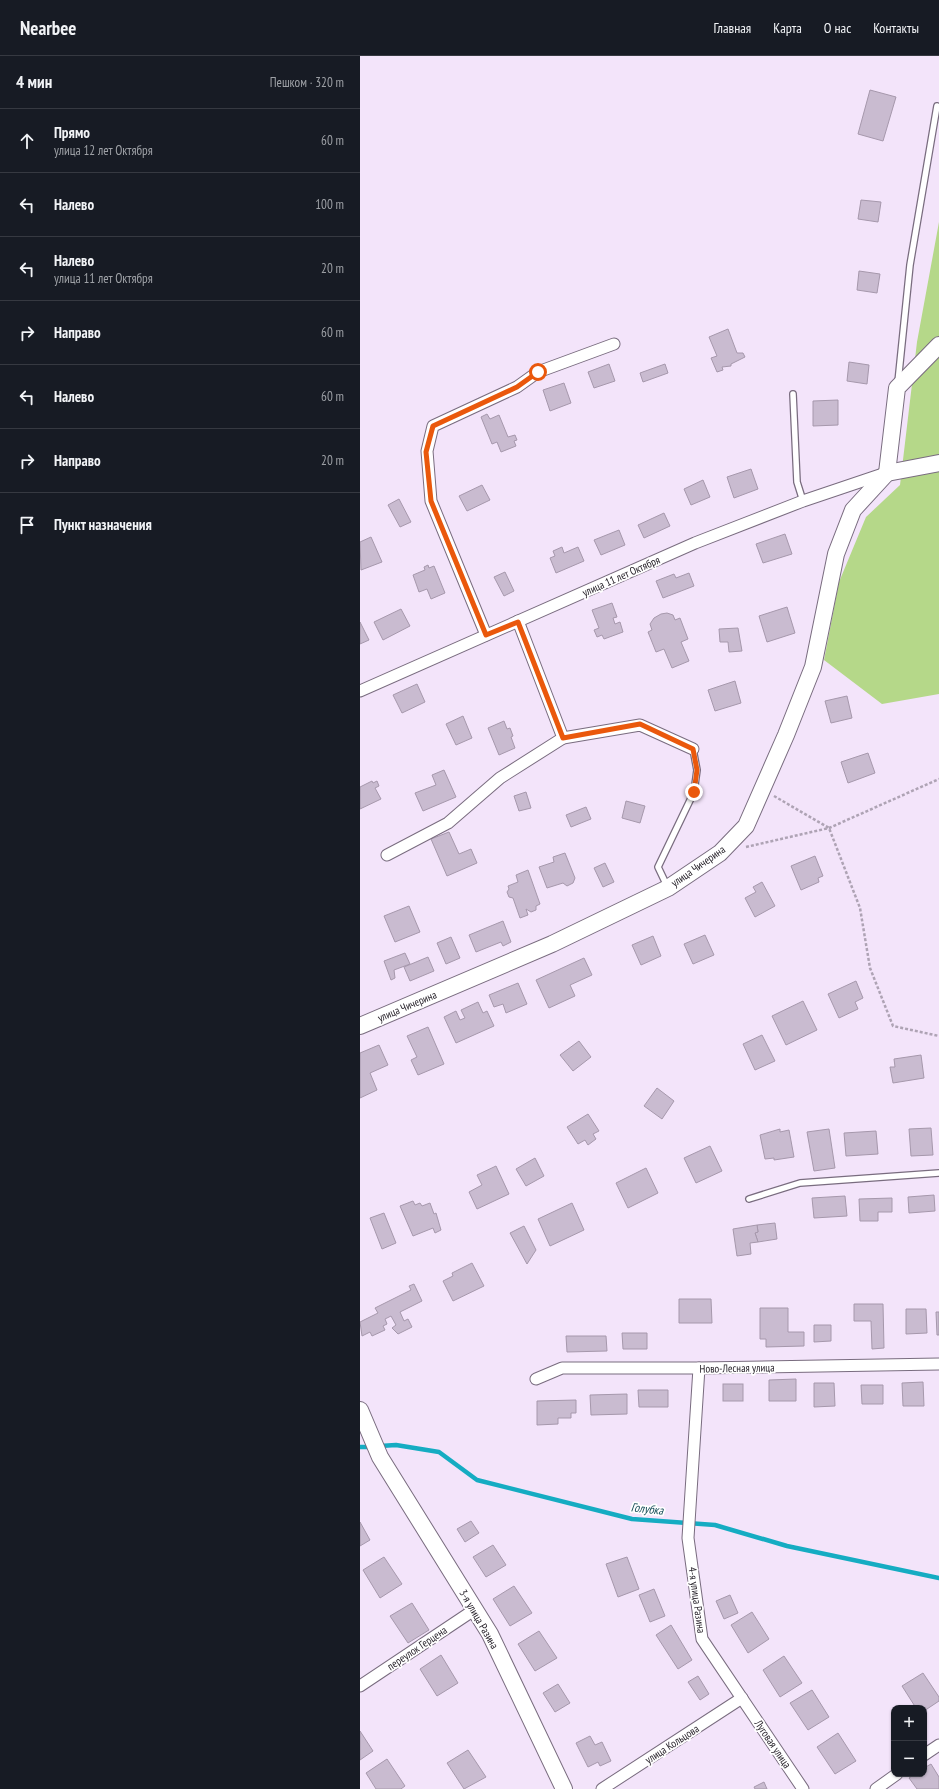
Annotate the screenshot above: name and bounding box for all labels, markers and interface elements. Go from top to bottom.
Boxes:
text: Nearbee [20,16,77,40]
text: Главная [713,19,751,37]
text: Карта [773,19,802,37]
text: О нас [824,19,851,37]
text: Контакты [873,19,919,37]
text: 4 мин [16,71,52,93]
text: Пешком · 320 m [270,74,344,91]
text: Прямо [54,123,90,142]
icon: ahead [16,130,38,152]
text: 60 m [321,132,344,149]
text: улица 12 лет Октября [54,142,153,159]
icon: left [16,194,38,216]
text: Налево [54,195,94,214]
text: 100 m [315,196,344,213]
text: Налево [54,251,94,270]
icon: left [16,258,38,280]
text: 20 m [321,260,344,277]
text: улица 11 лет Октября [54,270,153,287]
icon: right [16,322,38,344]
text: Направо [54,323,101,342]
text: 60 m [321,324,344,341]
route start [529,363,547,381]
icon: left [16,386,38,408]
text: Налево [54,387,94,406]
text: 60 m [321,388,344,405]
icon: right [16,450,38,472]
text: Направо [54,451,101,470]
text: 20 m [321,452,344,469]
icon: arrive [16,514,38,536]
text: Пункт назначения [54,515,152,534]
street label: улица 11 лет Октября [580,553,662,599]
route end [685,783,703,801]
street label: улица Чичерина [668,842,728,890]
street label: улица Чичерина [375,987,439,1025]
street label: Ново-Лесная улица [699,1360,775,1376]
water label: Голубка [630,1499,665,1518]
street label: 4-я улица Разина [685,1566,709,1634]
street label: 3-я улица Разина [456,1587,502,1651]
street label: переулок Герцена [384,1623,450,1673]
map controls [891,1705,927,1777]
button: + [891,1705,927,1741]
street label: Луговая улица [751,1716,794,1771]
street label: улица Кольцова [642,1721,702,1767]
button: − [891,1741,927,1777]

